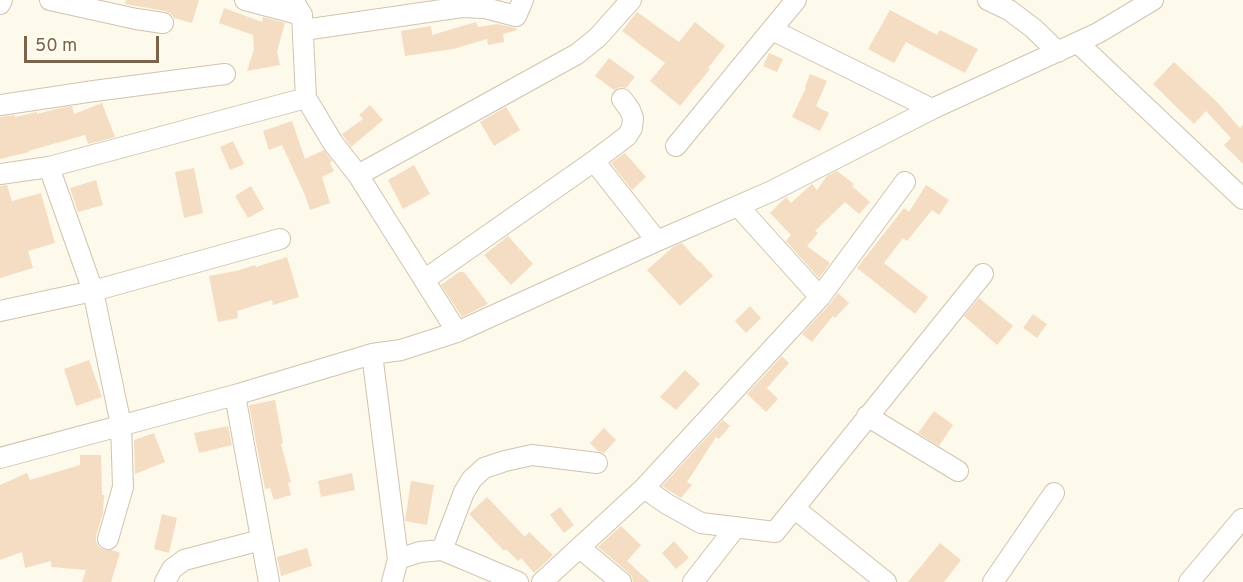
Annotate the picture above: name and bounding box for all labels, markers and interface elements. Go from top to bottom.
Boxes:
scale bar [27,24,162,62]
text: 50 m [35,35,77,58]

